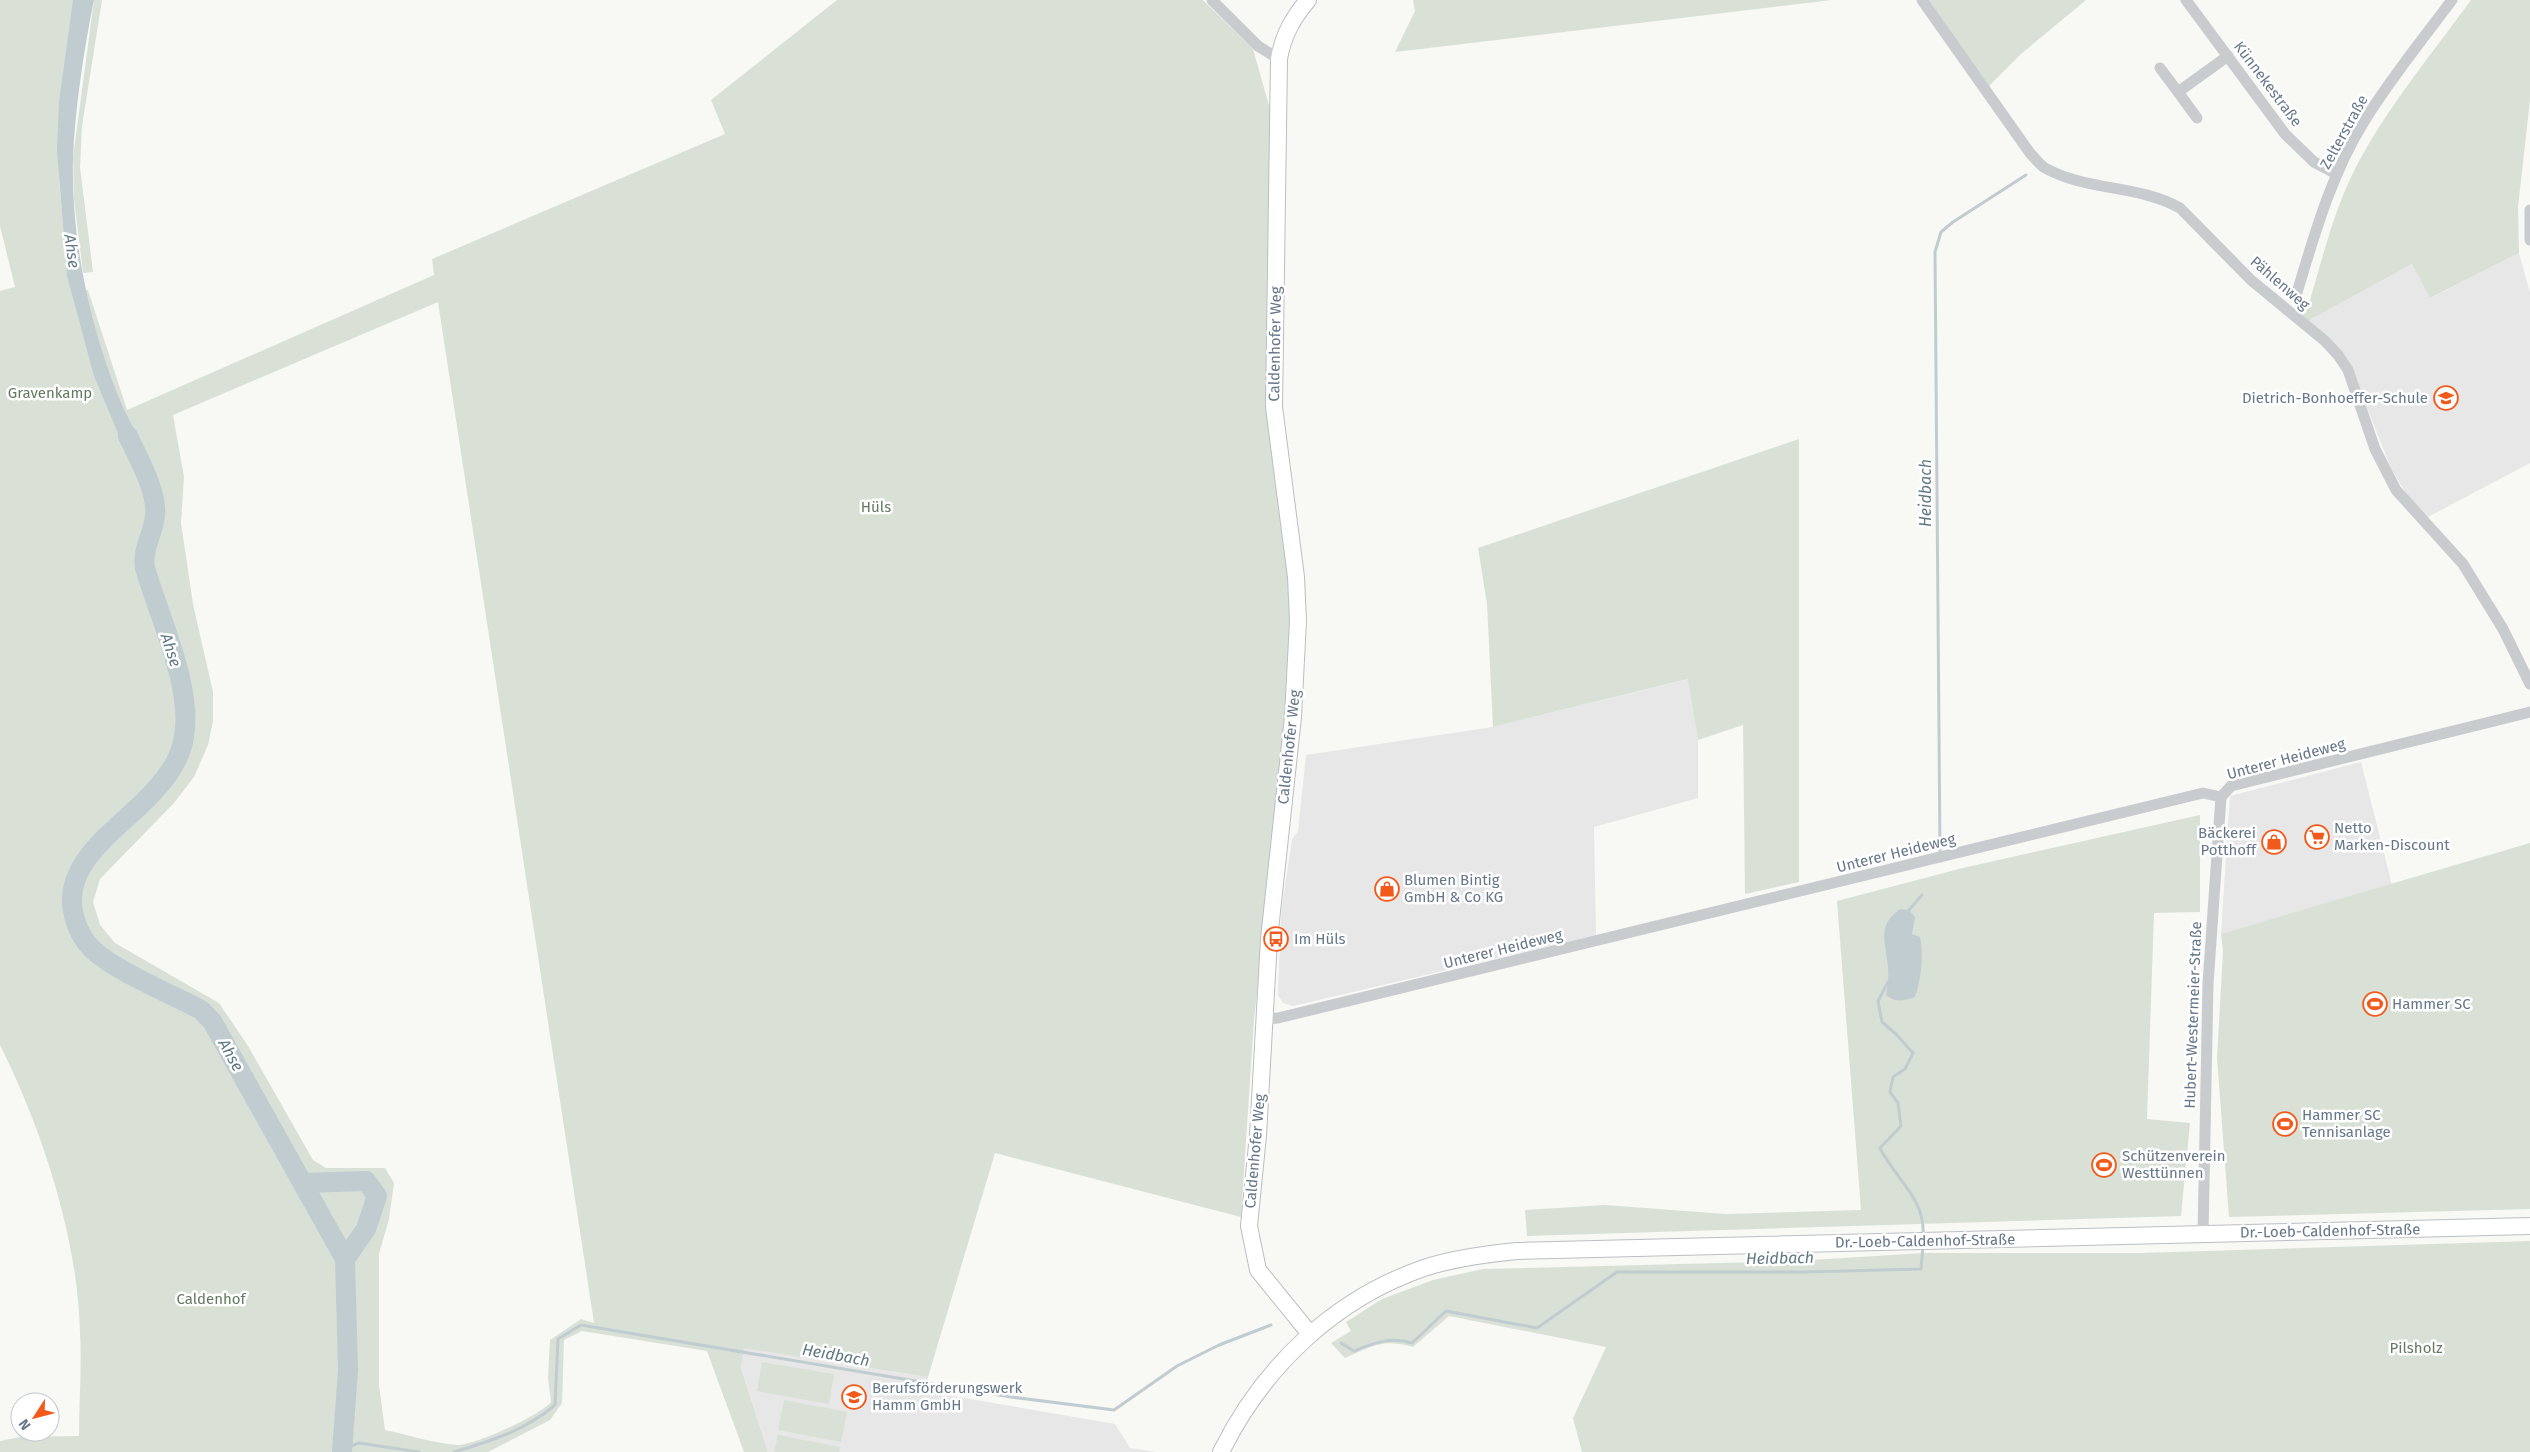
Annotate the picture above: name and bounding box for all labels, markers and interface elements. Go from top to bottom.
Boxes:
street label: Künnekestraße [2230,38,2306,130]
street label: Zelterstraße [2316,92,2372,172]
water label: Ahse [60,232,84,269]
street label: Pählenweg [2247,252,2314,314]
street label: Caldenhofer Weg [1265,286,1285,402]
park label: Gravenkamp [8,384,92,402]
school or university icon: Dietrich-Bonhoeffer-Schule [2433,385,2459,411]
place label: Dietrich-Bonhoeffer-Schule [2242,389,2428,407]
water label: Heidbach [1916,459,1935,527]
park label: Hüls [861,498,891,516]
water label: Ahse [156,630,185,669]
street label: Caldenhofer Weg [1274,689,1304,805]
street label: Unterer Heideweg [2225,734,2347,783]
place label: Netto Marken-Discount [2334,819,2450,854]
place label: Bäckerei Potthoff [2198,824,2257,859]
supermarket icon: Netto Marken-Discount [2304,824,2330,850]
street label: Unterer Heideweg [1835,829,1957,876]
shop icon: Bäckerei Potthoff [2261,829,2287,855]
place label: Blumen Bintig GmbH & Co KG [1404,871,1503,906]
shop icon: Blumen Bintig GmbH & Co KG [1374,876,1400,902]
street label: Hubert-Westermeier-Straße [2181,921,2205,1109]
street label: Unterer Heideweg [1442,925,1564,972]
bus stop icon: Im Hüls [1263,926,1289,952]
place label: Im Hüls [1294,930,1346,948]
sports icon: Hammer SC [2362,991,2388,1017]
place label: Hammer SC [2392,995,2471,1013]
water label: Ahse [214,1035,248,1074]
street label: Caldenhofer Weg [1241,1093,1269,1209]
place label: Hammer SC Tennisanlage [2302,1106,2391,1141]
sports icon: Hammer SC Tennisanlage [2272,1111,2298,1137]
place label: Schützenverein Westtünnen [2122,1147,2226,1182]
sports icon: Schützenverein Westtünnen [2091,1152,2117,1178]
street label: Dr.-Loeb-Caldenhof-Straße [2240,1220,2420,1242]
street label: Dr.-Loeb-Caldenhof-Straße [1835,1230,2015,1252]
water label: Heidbach [1746,1248,1814,1268]
park label: Caldenhof [176,1290,247,1308]
park label: Pilsholz [2390,1339,2443,1357]
water label: Heidbach [801,1340,871,1370]
place label: Berufsförderungswerk Hamm GmbH [872,1379,1023,1414]
school or university icon: Berufsförderungswerk Hamm GmbH [841,1384,867,1410]
north arrow [10,1392,60,1442]
text: N [15,1416,34,1433]

